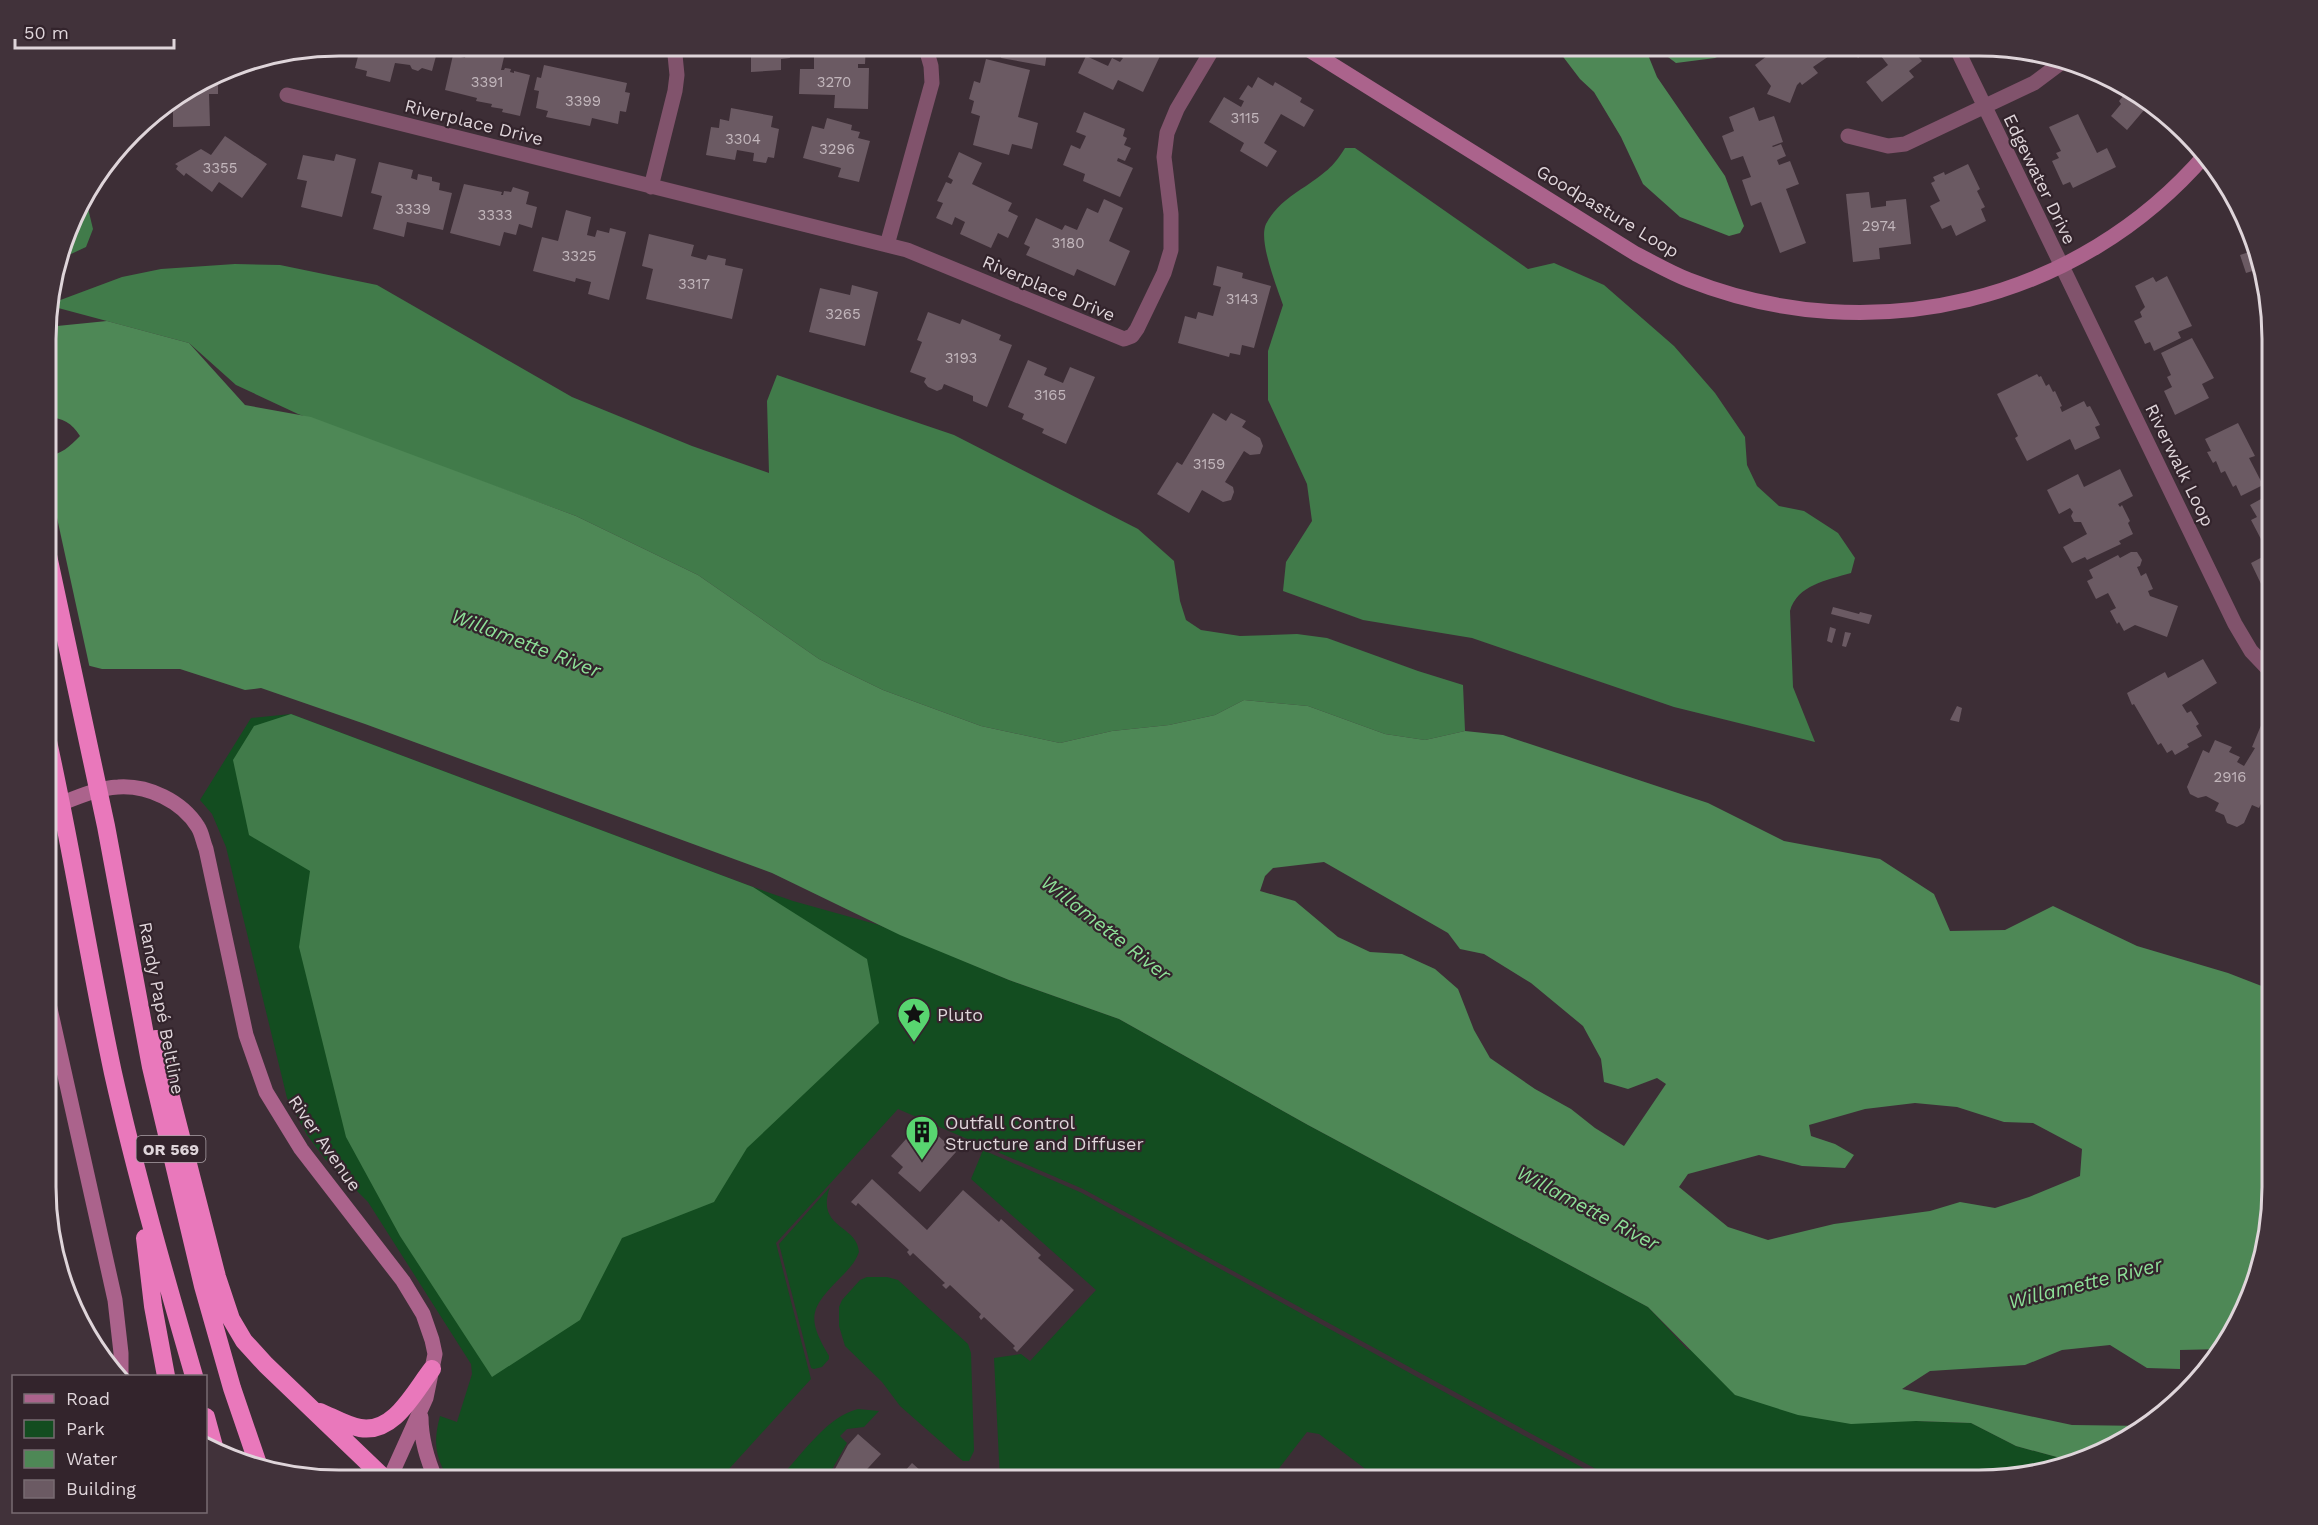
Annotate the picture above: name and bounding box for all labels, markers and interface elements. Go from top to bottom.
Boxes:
scale bar [15,12,174,50]
text: 50 m [24,22,69,43]
house number: 3391 [471,73,503,91]
house number: 3270 [817,73,851,91]
house number: 3399 [565,92,601,110]
street label: Riverplace Drive [403,95,545,149]
house number: 3115 [1230,109,1260,127]
street label: Edgewater Drive [1999,110,2081,248]
house number: 3304 [725,130,761,148]
house number: 3296 [819,140,855,158]
house number: 3355 [203,159,237,177]
street label: Goodpasture Loop [1533,160,1683,262]
house number: 3339 [395,200,431,218]
house number: 3333 [478,206,512,224]
house number: 2974 [1862,217,1896,235]
house number: 3180 [1051,234,1085,252]
house number: 3325 [562,247,596,265]
street label: Riverplace Drive [979,251,1119,325]
house number: 3317 [678,275,710,293]
house number: 3143 [1226,290,1258,308]
house number: 3265 [825,305,861,323]
house number: 3193 [945,349,977,367]
house number: 3165 [1034,386,1066,404]
street label: Riverwalk Loop [2141,400,2219,530]
house number: 3159 [1193,455,1225,473]
water label: Willamette River [448,604,605,683]
house number: 2916 [2214,768,2246,786]
water label: Willamette River [1036,870,1177,987]
street label: Randy Papé Beltline [135,920,189,1096]
place icon: Pluto [896,996,932,1043]
place label: Pluto [937,1004,983,1025]
street label: River Avenue [284,1091,366,1195]
place label: Outfall Control Structure and Diffuser [945,1112,1144,1154]
building icon: Outfall Control Structure and Diffuser [904,1114,940,1161]
road number: OR 569 [136,1136,206,1162]
water label: Willamette River [1513,1160,1664,1256]
water label: Willamette River [2006,1252,2166,1314]
legend [12,1375,207,1513]
text: Road [66,1388,110,1409]
text: Park [66,1418,105,1439]
text: Water [66,1448,118,1469]
text: Building [66,1478,136,1499]

